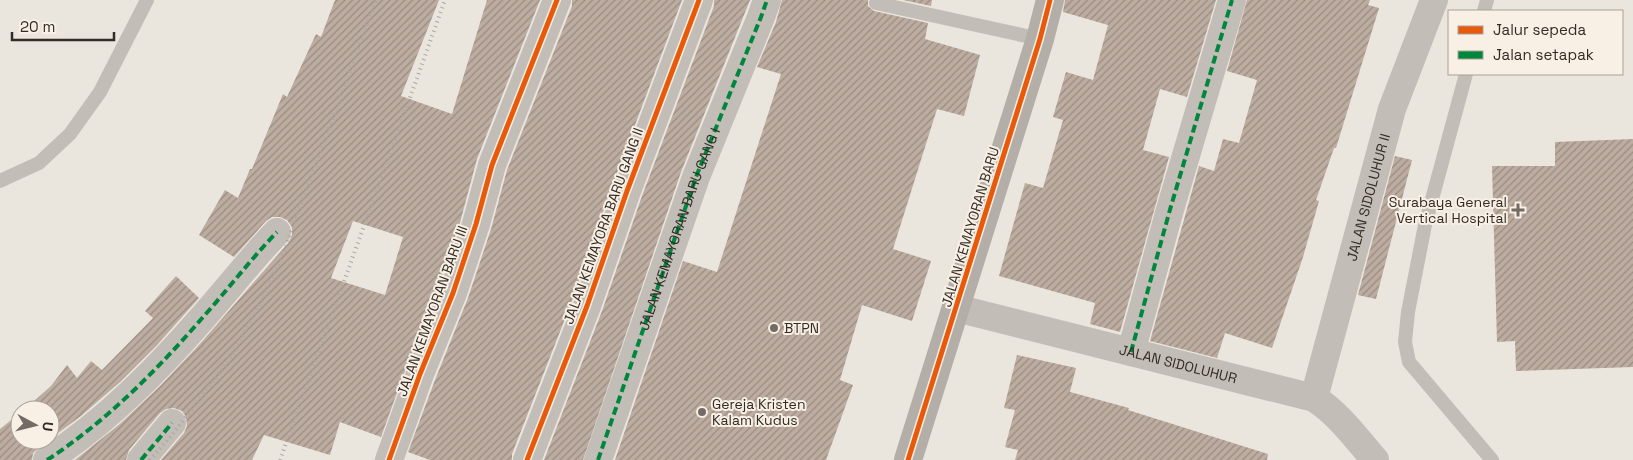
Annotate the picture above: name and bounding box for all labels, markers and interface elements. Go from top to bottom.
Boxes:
scale bar [12,10,115,42]
legend [1448,10,1623,75]
text: 20 m [20,17,55,36]
text: Jalur sepeda [1493,20,1587,39]
text: Jalan setapak [1493,45,1594,64]
street label: JALAN KEMAYORA BARU GANG II [559,125,647,327]
street label: JALAN KEMAYORAN BARU GANG I [635,125,724,333]
street label: JALAN SIDOLUHUR II [1342,131,1394,263]
street label: JALAN KEMAYORAN BARU [937,145,1003,309]
place label: Surabaya General Vertical Hospital [1389,193,1507,227]
marker: Surabaya General Vertical Hospital [1511,203,1525,217]
street label: JALAN KEMAYORAN BARU III [393,223,471,399]
place label: BTPN [784,319,819,337]
marker: BTPN [768,322,780,334]
street label: JALAN SIDOLUHUR [1117,340,1239,387]
place label: Gereja Kristen Kalam Kudus [712,395,805,429]
north arrow [10,400,60,450]
marker: Gereja Kristen Kalam Kudus [696,406,708,418]
text: U [38,421,57,432]

